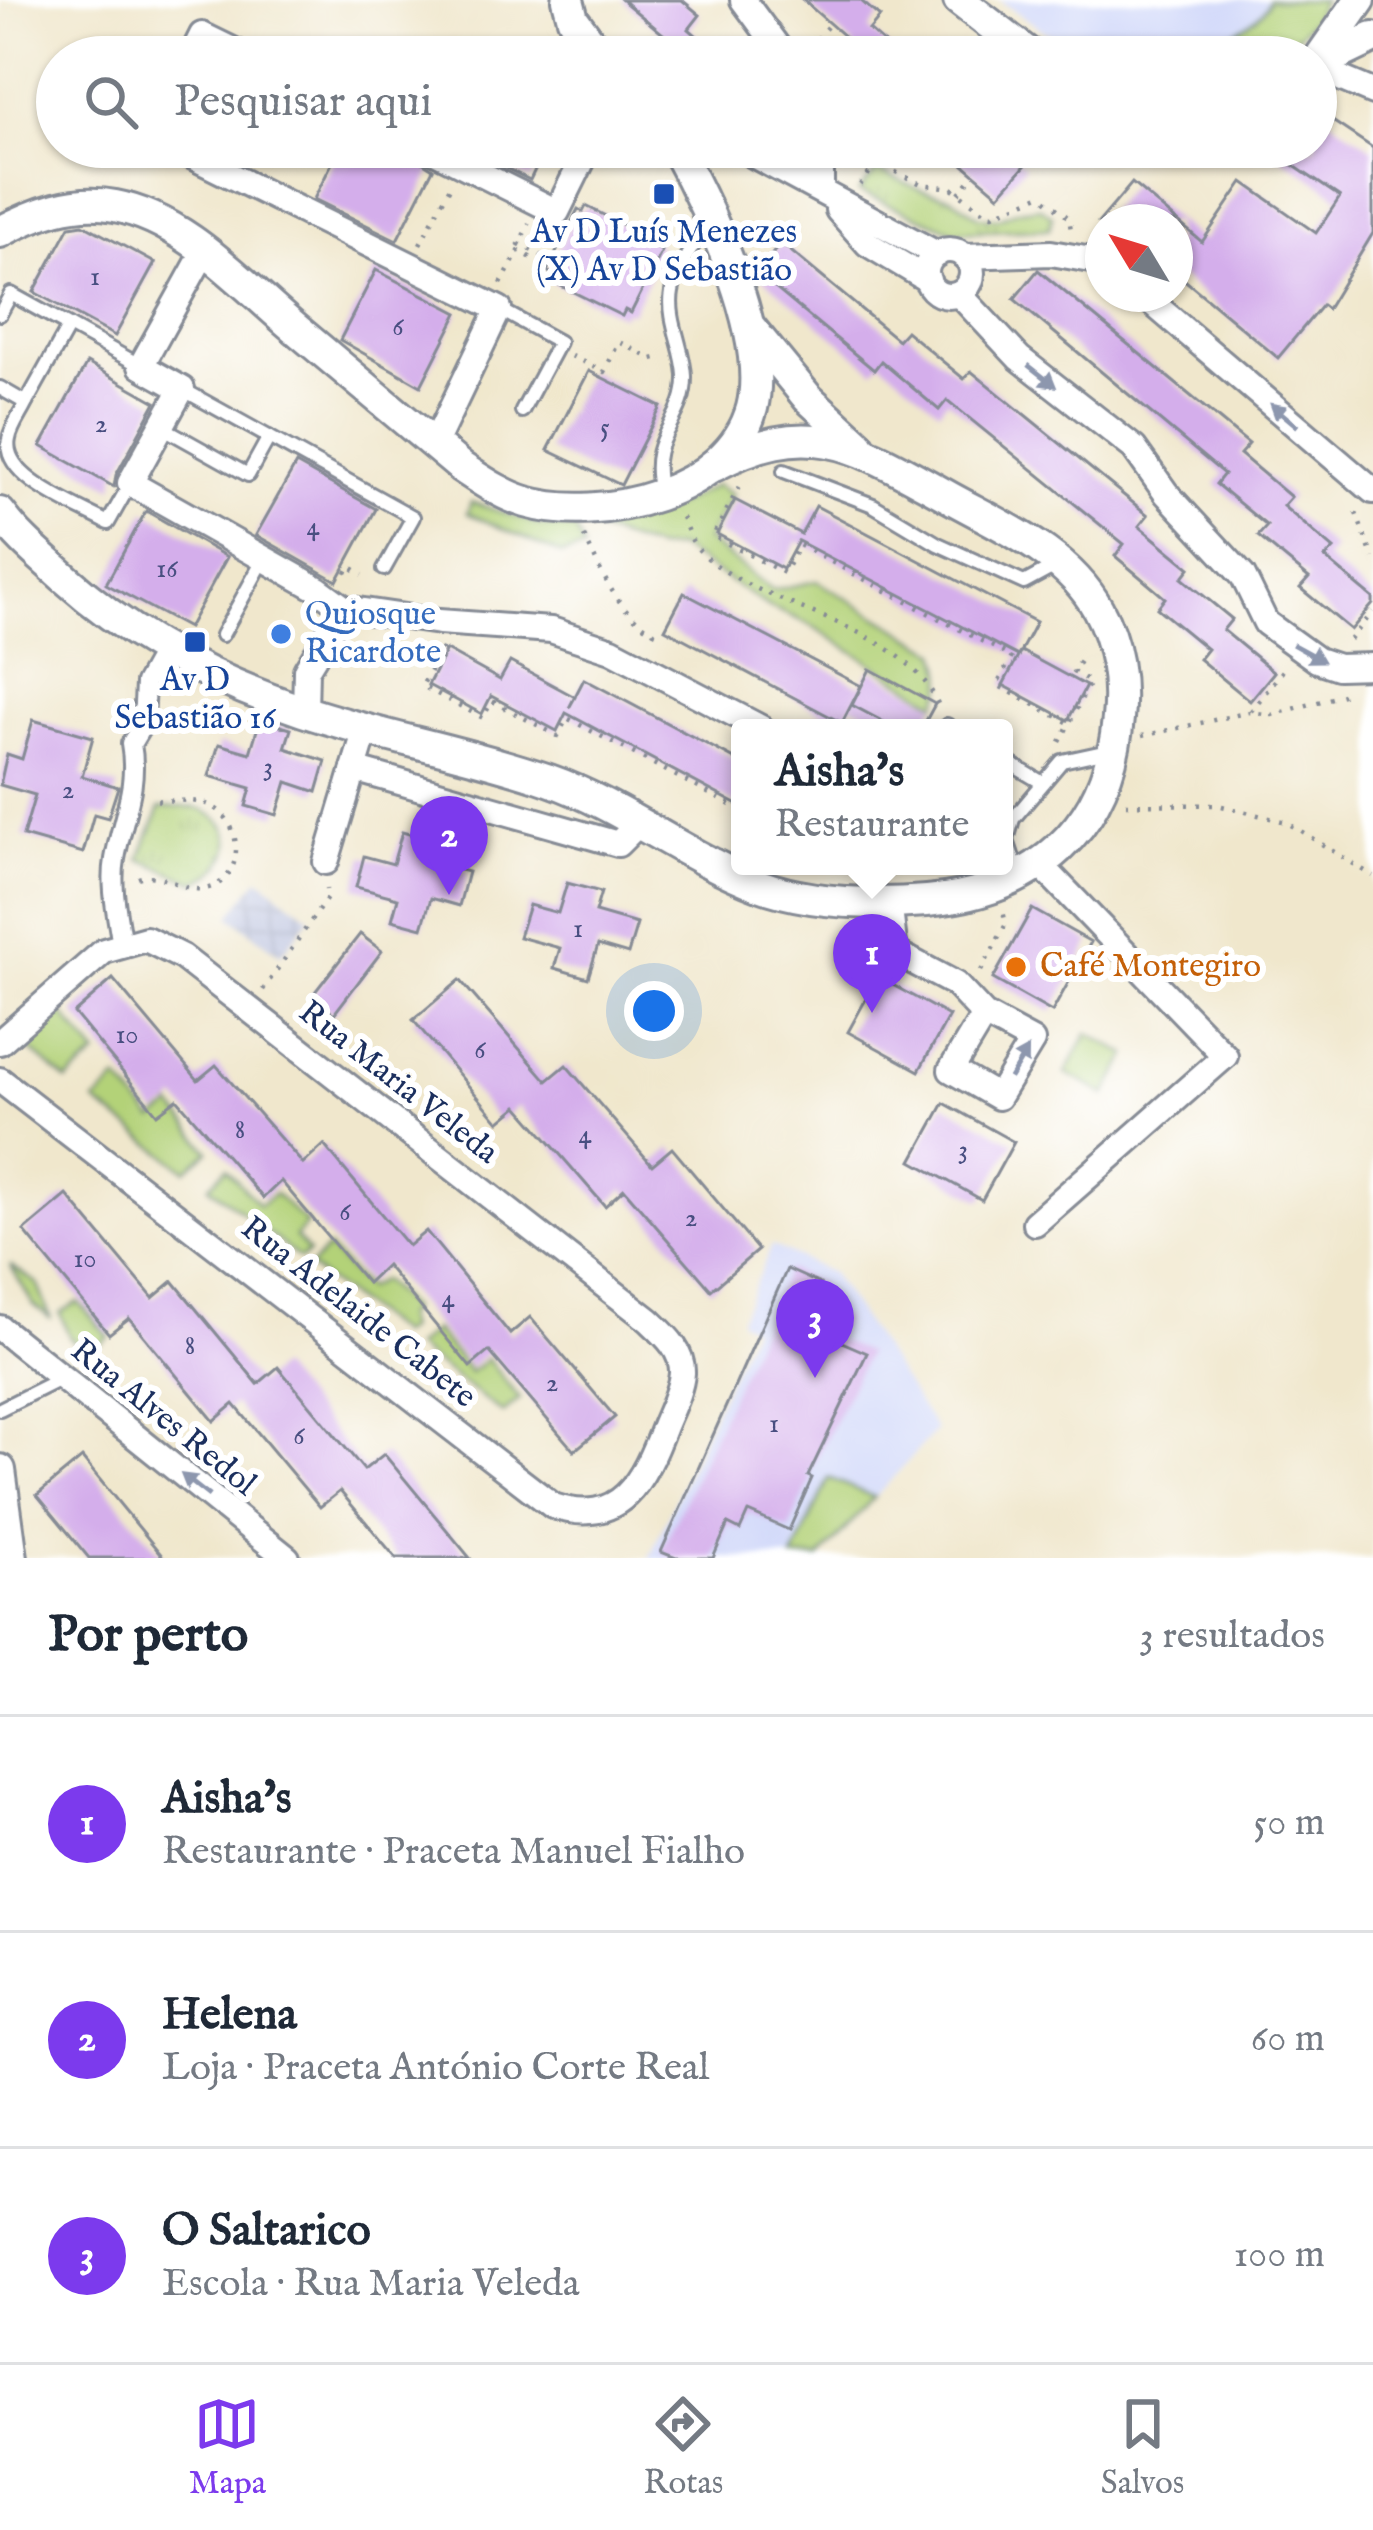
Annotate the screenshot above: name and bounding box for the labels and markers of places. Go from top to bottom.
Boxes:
marker: Av D Luís Menezes (X) Av D Sebastião [651,181,677,207]
place label: Av D Luís Menezes (X) Av D Sebastião [530,212,797,292]
place label: Quiosque Ricardote [305,594,441,674]
marker: Quiosque Ricardote [268,621,294,647]
marker: Av D Sebastião 16 [182,629,208,655]
place label: Av D Sebastião 16 [114,660,277,740]
pin: 2 [410,796,488,895]
pin: 1 [833,914,911,1013]
place label: Café Montegiro [1040,946,1261,988]
marker: Café Montegiro [1003,954,1029,980]
pin: 3 [776,1279,854,1378]

